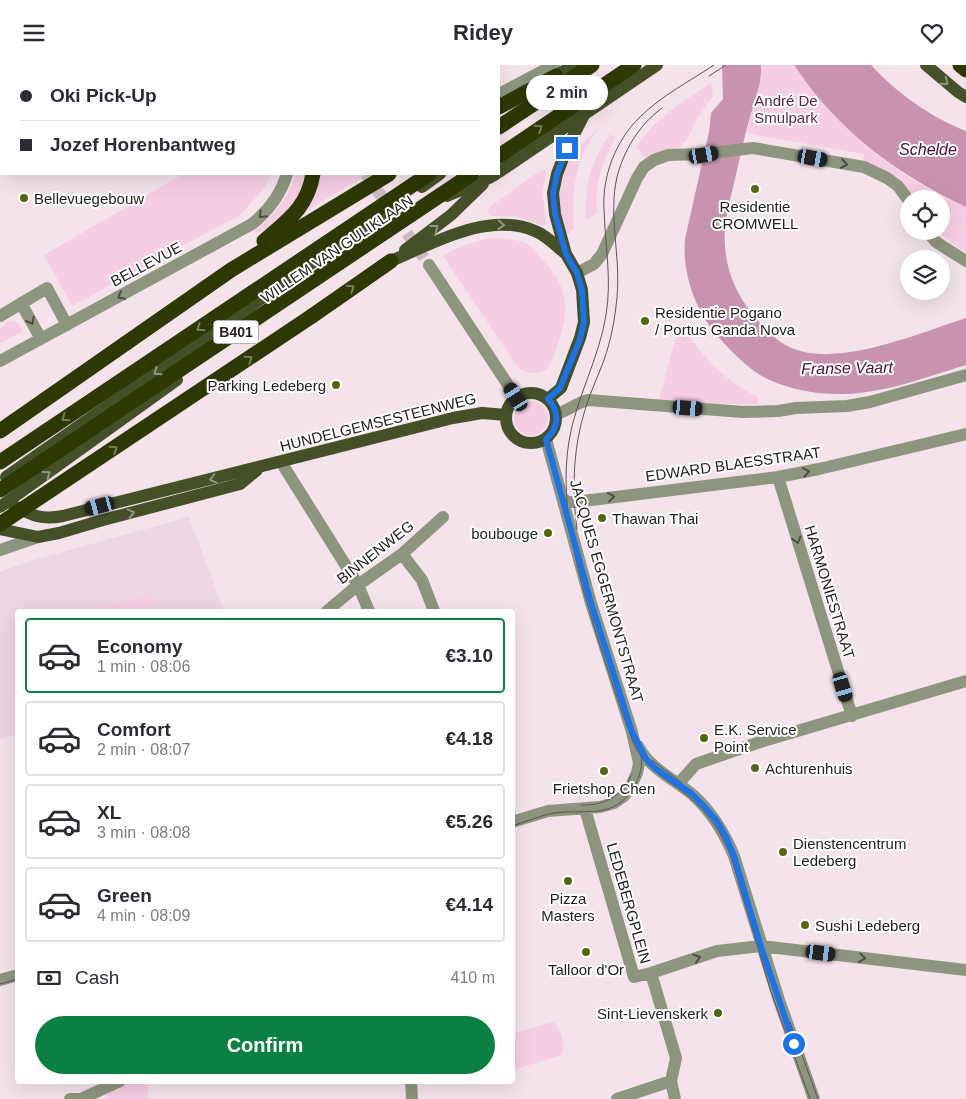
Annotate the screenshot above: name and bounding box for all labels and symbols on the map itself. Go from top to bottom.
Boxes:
callout: 2 min [526,76,608,111]
one-way arrow [940,76,949,85]
park label: André De Smulpark [754,92,818,126]
one-way arrow [534,125,543,135]
route end [556,137,578,159]
water label: Schelde [899,141,957,158]
car [687,145,720,165]
car [796,148,829,168]
one-way arrow [839,158,848,168]
marker: Residentie CROMWELL [749,183,761,195]
place label: Bellevuegebouw [34,190,144,207]
marker: Bellevuegebouw [18,192,30,204]
street label: WILLEM VAN GULIKLAAN [258,192,416,306]
place label: Residentie CROMWELL [712,198,798,232]
one-way arrow [259,209,268,218]
one-way arrow [498,220,505,230]
one-way arrow [429,225,438,233]
street label: BELLEVUE [108,238,184,290]
one-way arrow [346,285,355,294]
one-way arrow [118,289,127,299]
place label: Residentie Pogano / Portus Ganda Nova [655,304,796,338]
one-way arrow [25,315,35,324]
marker: Residentie Pogano / Portus Ganda Nova [639,315,651,327]
road number: B401 [214,321,258,343]
one-way arrow [196,322,205,331]
one-way arrow [243,356,252,365]
water label: Franse Vaart [801,359,894,377]
one-way arrow [153,366,162,375]
place label: Parking Ledeberg [208,377,326,394]
marker: Parking Ledeberg [330,379,342,391]
car [501,380,530,414]
street label: HUNDELGEMSESTEENWEG [278,389,478,455]
car [672,399,703,417]
one-way arrow [61,412,70,422]
street label: EDWARD BLAESSTRAAT [644,443,822,485]
one-way arrow [108,446,117,455]
one-way arrow [802,467,811,477]
one-way arrow [41,471,51,480]
one-way arrow [209,473,218,484]
street label: JACQUES EGGERMONTSTRAAT [567,477,647,705]
one-way arrow [607,492,615,503]
car [83,495,116,517]
one-way arrow [127,508,135,518]
place label: Thawan Thai [612,510,698,527]
marker: Thawan Thai [596,512,608,524]
street label: BINNENWEG [333,517,417,587]
street label: HARMONIESTRAAT [802,523,858,661]
place label: boubouge [471,525,538,542]
marker: boubouge [542,527,554,539]
one-way arrow [792,536,802,544]
car [831,670,854,704]
place label: E.K. Service Point [714,721,797,755]
marker: E.K. Service Point [698,732,710,744]
place label: Achturenhuis [765,760,853,777]
marker: Achturenhuis [749,762,761,774]
marker: Frietshop Chen [598,765,610,777]
place label: Frietshop Chen [553,780,655,797]
place label: Dienstencentrum Ledeberg [793,835,906,869]
street label: LEDEBERGPLEIN [604,841,654,965]
marker: Dienstencentrum Ledeberg [777,846,789,858]
marker: Pizza Masters [562,875,574,887]
place label: Pizza Masters [541,890,595,924]
place label: Sushi Ledeberg [815,917,920,934]
marker: Sushi Ledeberg [799,919,811,931]
car [805,944,836,962]
marker: Talloor d'Or [580,946,592,958]
one-way arrow [858,952,866,963]
one-way arrow [692,954,701,964]
place label: Talloor d'Or [548,961,624,978]
place label: Sint-Lievenskerk [597,1005,708,1022]
marker: Sint-Lievenskerk [712,1007,724,1019]
route start [783,1033,805,1055]

